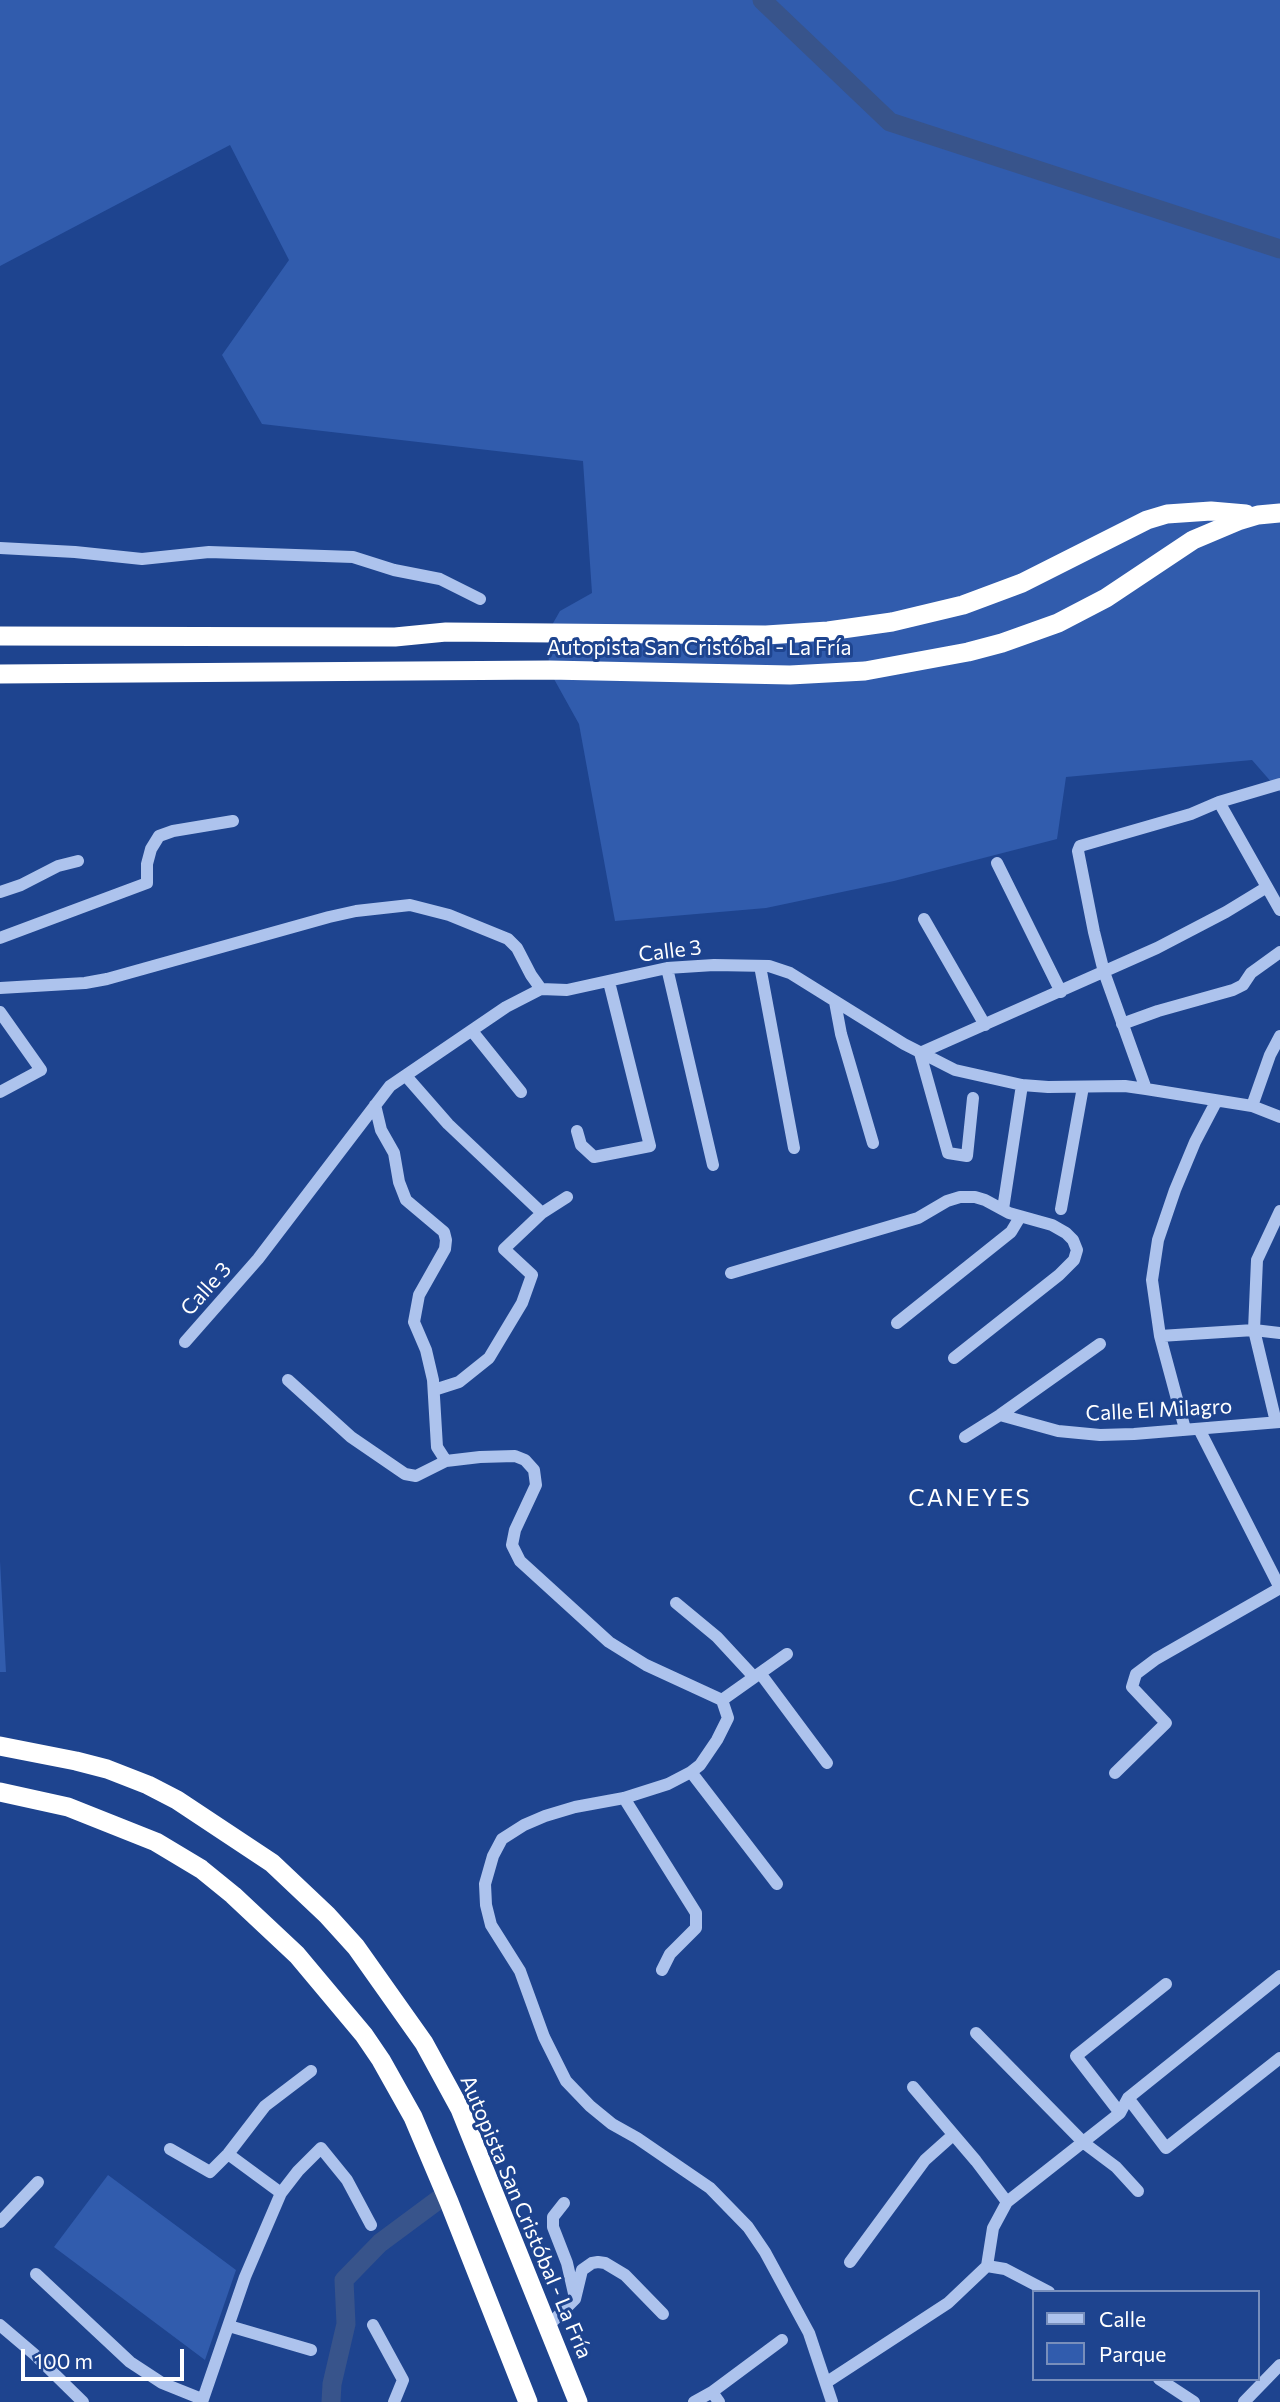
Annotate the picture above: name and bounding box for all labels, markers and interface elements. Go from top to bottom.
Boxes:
street label: Autopista San Cristóbal - La Fría [546,635,852,661]
street label: Calle 3 [637,935,703,967]
street label: Calle 3 [176,1257,236,1321]
street label: Calle El Milagro [1085,1394,1233,1426]
district label: CANEYES [909,1484,1031,1512]
street label: Autopista San Cristóbal - La Fría [455,2072,597,2362]
legend [1032,2290,1259,2381]
text: Calle [1099,2306,1146,2331]
scale bar [24,2336,187,2380]
text: Parque [1099,2341,1166,2366]
text: 100 m [34,2348,93,2373]

